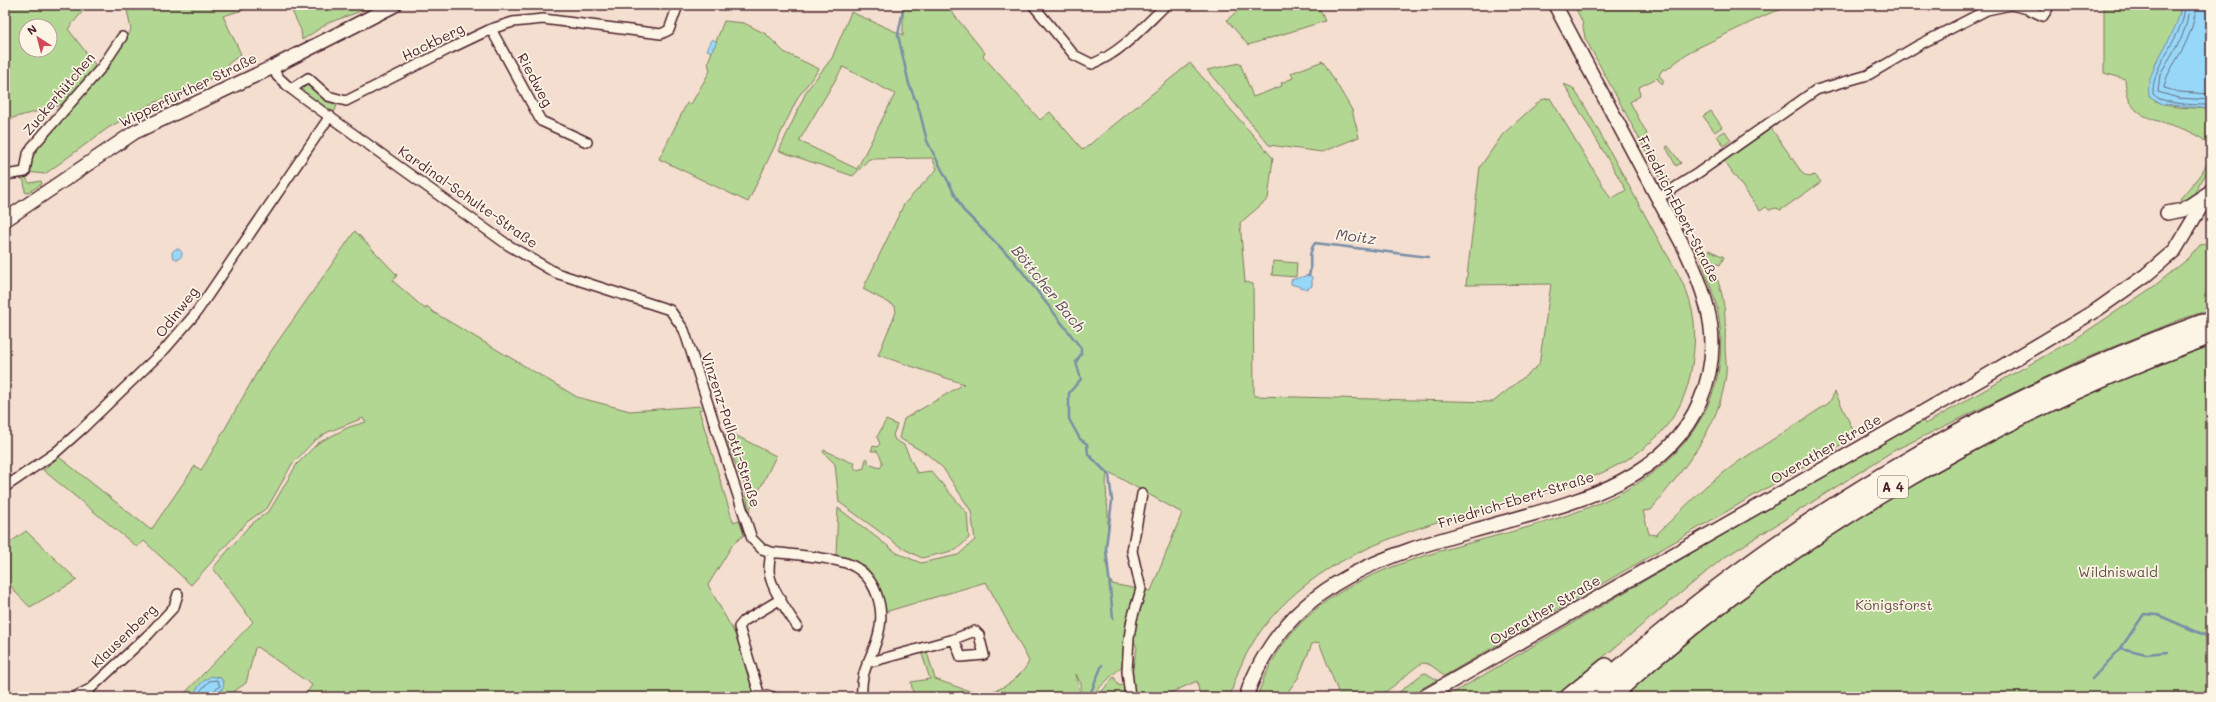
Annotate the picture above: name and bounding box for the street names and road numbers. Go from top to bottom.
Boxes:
street label: Hackberg [398,18,467,65]
street label: Zuckerhütchen [18,48,99,139]
street label: Wipperfürther Straße [116,48,260,131]
street label: Riedweg [513,49,558,110]
street label: Friedrich-Ebert-Straße [1634,132,1725,285]
street label: Kardinal-Schulte-Straße [395,141,542,252]
street label: Odinweg [151,282,202,341]
street label: Vinzenz-Pallotti-Straße [698,350,765,510]
street label: Overather Straße [1767,409,1884,488]
street label: Friedrich-Ebert-Straße [1436,467,1596,532]
road number: A 4 [1878,476,1908,498]
street label: Overather Straße [1486,570,1603,649]
street label: Klausenberg [87,600,161,672]

